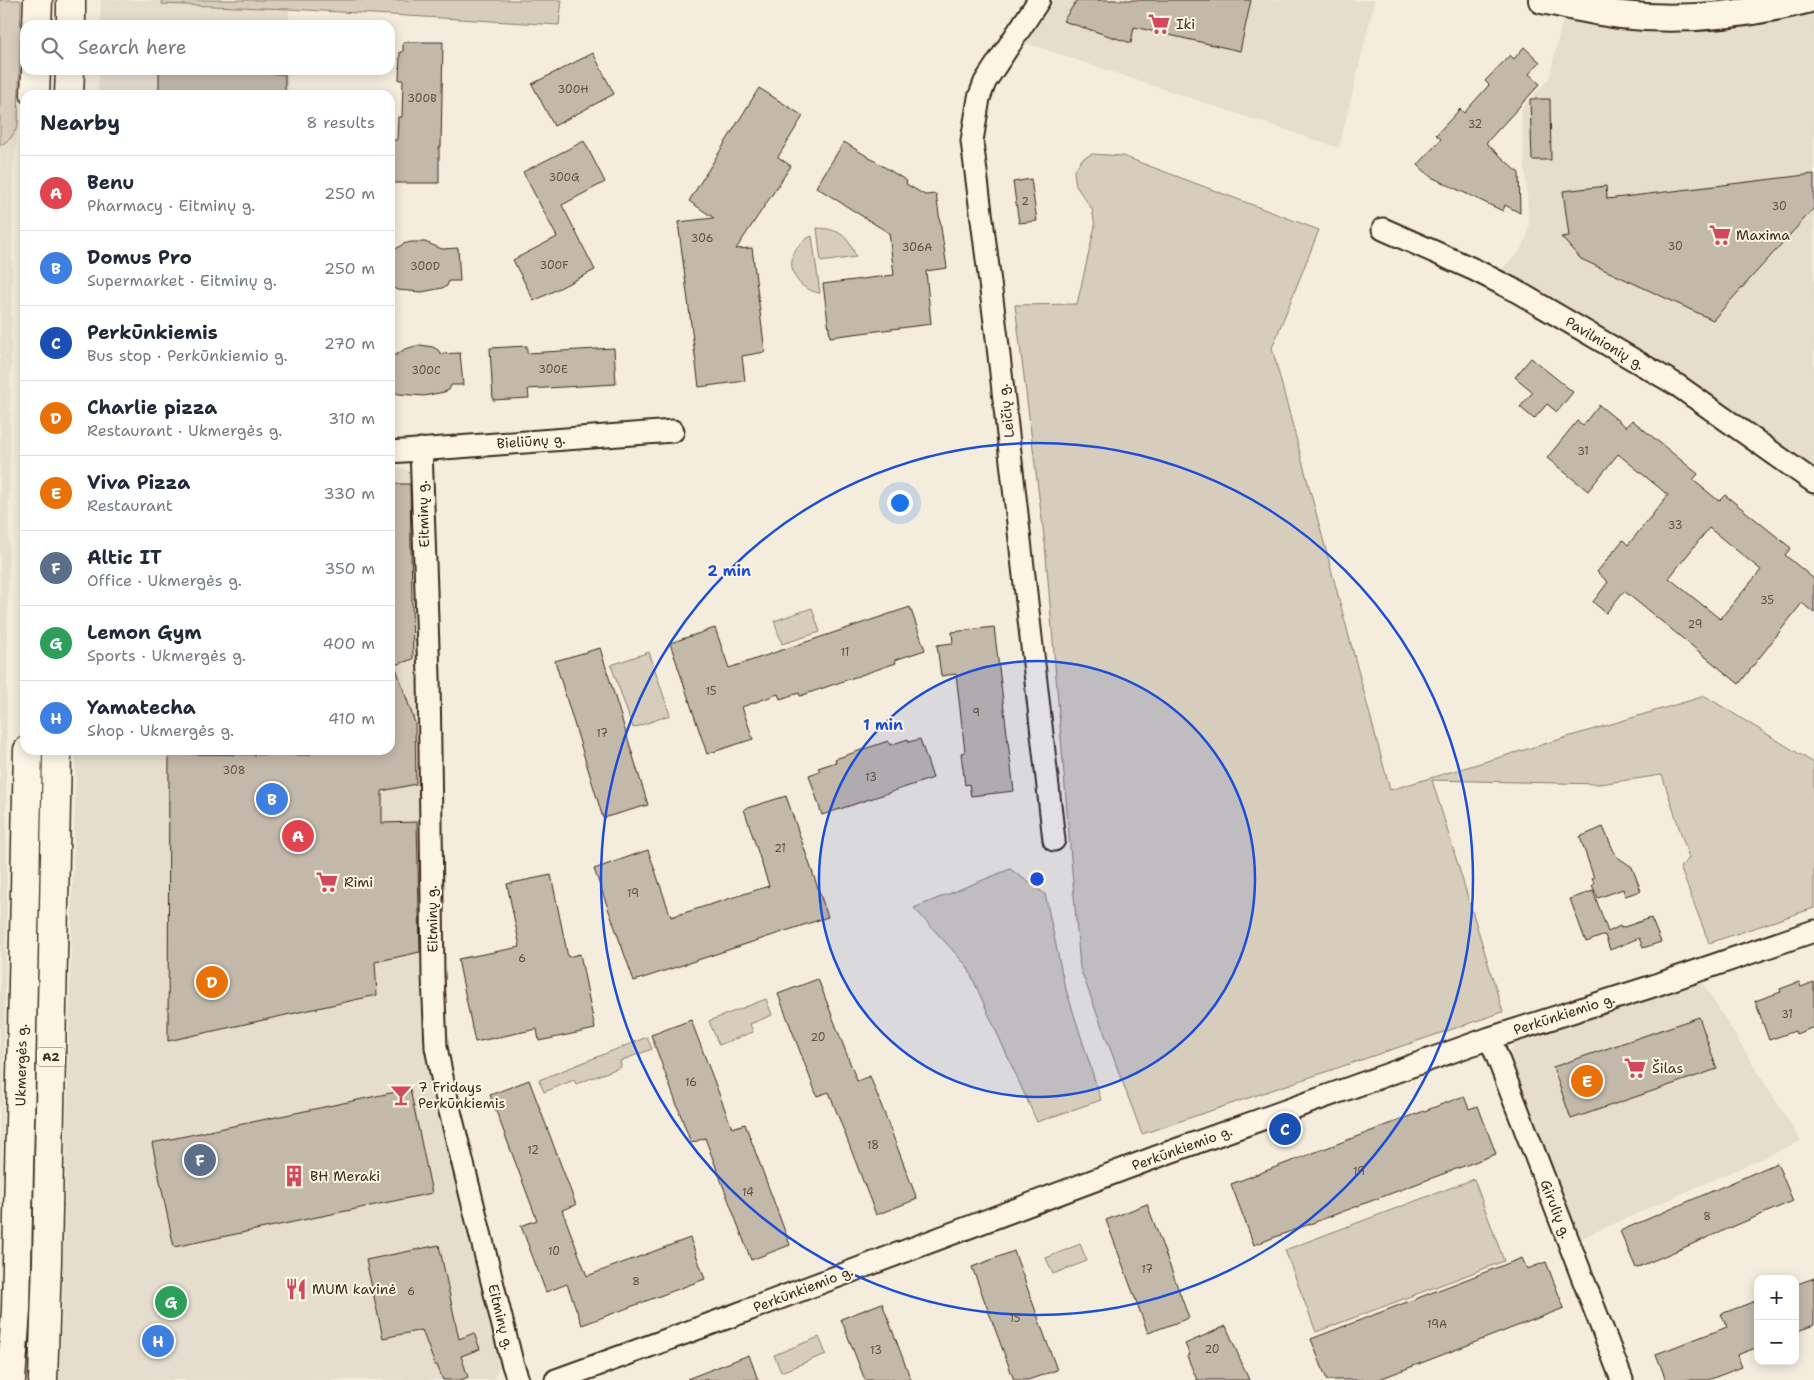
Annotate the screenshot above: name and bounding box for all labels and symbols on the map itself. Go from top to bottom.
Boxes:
supermarket icon: Iki [1146,11,1172,37]
place label: Iki [1176,15,1195,33]
house number: 300H [558,82,588,97]
house number: 300B [407,91,437,106]
house number: 32 [1468,117,1482,132]
house number: 300G [548,170,580,185]
house number: 2 [1021,194,1029,209]
house number: 30 [1771,199,1787,214]
supermarket icon: Maxima [1707,222,1733,248]
place label: Maxima [1736,226,1790,244]
house number: 306 [691,231,713,246]
house number: 30 [1667,239,1683,254]
house number: 306A [902,240,932,255]
house number: 300F [539,258,569,273]
house number: 300D [410,259,440,274]
street label: Pavilnionių g. [1562,312,1648,374]
house number: 300E [538,362,568,377]
house number: 300C [411,363,441,378]
street label: Leičių g. [994,383,1018,439]
street label: Bieliūnų g. [496,430,566,452]
house number: 31 [1577,444,1589,459]
street label: Eitminų g. [413,480,433,548]
your location [887,490,913,516]
house number: 33 [1668,518,1682,533]
text: 2 min [707,561,751,581]
house number: 35 [1760,593,1774,608]
house number: 29 [1688,617,1702,632]
house number: 11 [841,645,849,660]
house number: 15 [705,684,717,699]
house number: 9 [972,705,980,720]
text: 1 min [863,715,903,735]
house number: 17 [596,726,608,741]
house number: 308 [223,763,245,778]
house number: 13 [865,770,877,785]
pin: B [256,780,288,818]
pin: A [282,817,314,855]
house number: 21 [774,841,786,856]
supermarket icon: Rimi [314,869,340,895]
centre of rings [1028,870,1046,888]
place label: Rimi [344,873,373,891]
street label: Eitminų g. [422,885,442,953]
house number: 19 [627,886,639,901]
house number: 6 [518,951,526,966]
pin: D [196,963,228,1001]
street label: Perkūnkiemio g. [1511,989,1617,1039]
house number: 31 [1781,1007,1793,1022]
street label: Ukmergės g. [11,1024,31,1106]
house number: 20 [810,1030,826,1045]
road number: A2 [37,1048,65,1066]
supermarket icon: Šilas [1622,1055,1648,1081]
place label: Šilas [1652,1059,1684,1077]
pin: E [1571,1062,1603,1100]
house number: 16 [685,1075,697,1090]
place label: 7 Fridays Perkūnkiemis [418,1078,505,1112]
bar icon: 7 Fridays Perkūnkiemis [388,1082,414,1108]
pin: C [1269,1110,1301,1148]
street label: Perkūnkiemio g. [1129,1121,1235,1175]
house number: 18 [867,1138,879,1153]
pin: F [184,1141,216,1179]
house number: 12 [527,1143,539,1158]
building icon: BH Meraki [281,1163,307,1189]
house number: 19 [1353,1164,1365,1179]
place label: BH Meraki [310,1167,380,1185]
street label: Girulių g. [1537,1177,1575,1241]
house number: 14 [742,1185,754,1200]
house number: 8 [1703,1209,1711,1224]
house number: 10 [548,1244,560,1259]
street label: Perkūnkiemio g. [750,1262,856,1316]
house number: 17 [1141,1262,1153,1277]
house number: 8 [632,1274,640,1289]
restaurant icon: MUM kavinė [283,1276,309,1302]
place label: MUM kavinė [312,1280,396,1298]
street label: Eitminų g. [484,1282,518,1352]
pin: G [155,1283,187,1321]
house number: 6 [407,1284,415,1299]
house number: 15 [1009,1311,1021,1326]
house number: 19A [1427,1317,1447,1332]
pin: H [142,1322,174,1360]
house number: 20 [1204,1342,1220,1357]
house number: 13 [870,1343,882,1358]

